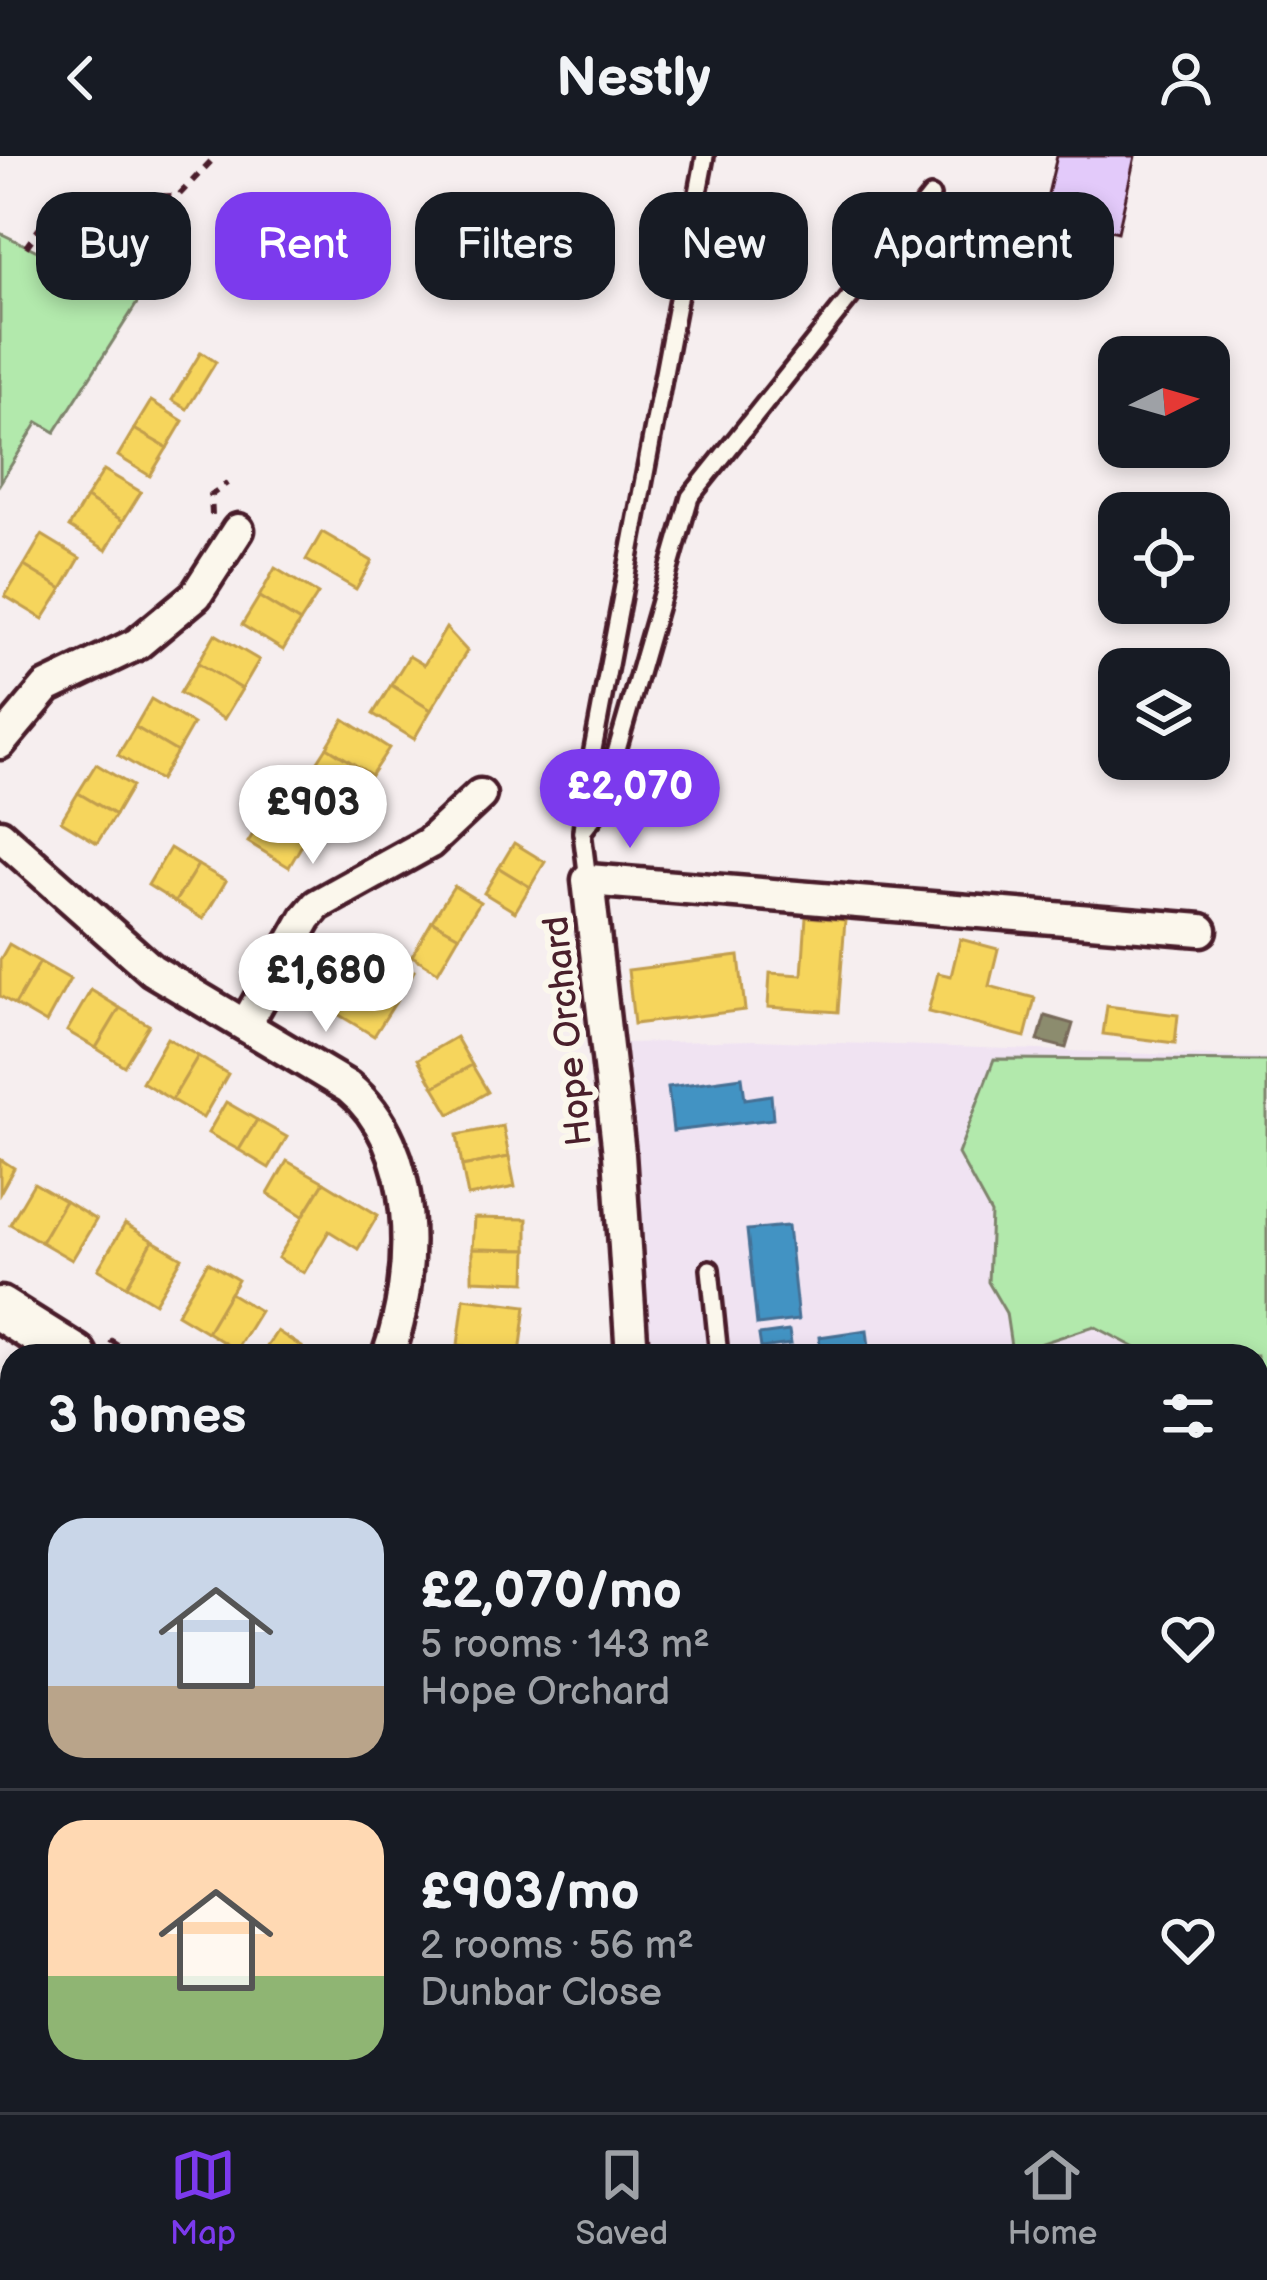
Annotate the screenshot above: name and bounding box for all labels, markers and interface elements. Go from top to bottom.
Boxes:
icon: back [48,45,114,111]
icon: person [1153,45,1219,111]
text: Nestly [556,46,711,111]
chip: Buy [36,192,191,300]
chip: Rent [215,192,391,300]
chip: Filters [415,192,615,300]
chip: New [639,192,808,300]
chip: Apartment [832,192,1114,300]
north arrow [1098,336,1230,468]
map controls [1098,336,1230,780]
button: locate [1098,492,1230,624]
button: layers [1098,648,1230,780]
pin: £2,070 [532,749,728,851]
text: £2,070 [567,764,693,811]
pin: £903 [242,765,384,867]
text: £903 [266,780,360,827]
street label: Hope Orchard [535,914,602,1148]
pin: £1,680 [228,933,424,1035]
text: £1,680 [266,948,386,995]
icon: filters [1155,1383,1221,1449]
text: 3 homes [48,1386,246,1447]
text: £2,070/mo [420,1561,682,1622]
icon: home [144,1566,288,1710]
icon: heart [1155,1605,1221,1671]
text: 5 rooms · 143 m² [420,1622,710,1669]
text: Hope Orchard [420,1669,670,1716]
text: £903/mo [420,1862,640,1923]
icon: home [144,1868,288,2012]
icon: heart [1155,1907,1221,1973]
text: 2 rooms · 56 m² [420,1923,694,1970]
text: Dunbar Close [420,1970,662,2017]
tab: Map [170,2142,236,2254]
tab: Saved [575,2142,668,2254]
tab: Home [1008,2142,1097,2254]

